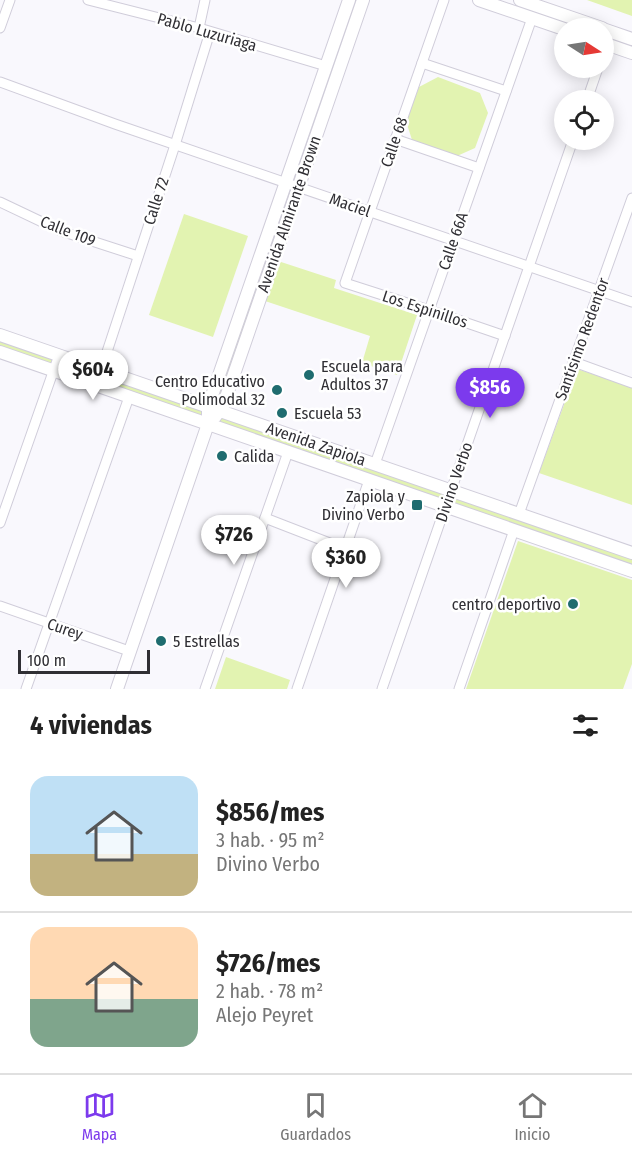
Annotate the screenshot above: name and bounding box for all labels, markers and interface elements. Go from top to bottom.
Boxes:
street label: Pablo Luzuriaga [155,9,259,55]
north arrow [554,18,614,78]
map controls [554,18,614,150]
button: locate [554,90,614,150]
street label: Calle 68 [377,115,411,169]
street label: Avenida Almirante Brown [253,133,325,295]
street label: Calle 72 [139,175,173,227]
street label: Maciel [327,189,373,221]
street label: Calle 66A [434,209,472,272]
street label: Calle 109 [38,212,99,250]
street label: Santísimo Redentor [551,275,613,403]
street label: Los Espinillos [380,286,470,332]
pin: $604 [57,350,129,401]
text: $604 [72,357,114,381]
place label: Escuela para Adultos 37 [321,357,403,394]
marker: Escuela para Adultos 37 [302,368,316,382]
pin: $856 [454,368,526,419]
place label: Centro Educativo Polimodal 32 [155,372,265,409]
text: $856 [470,375,510,399]
marker: Centro Educativo Polimodal 32 [270,383,284,397]
place label: Escuela 53 [294,404,361,423]
marker: Escuela 53 [275,406,289,420]
street label: Avenida Zapiola [264,418,368,470]
street label: Divino Verbo [431,440,477,524]
place label: Calida [234,447,274,466]
marker: Calida [215,449,229,463]
place label: Zapiola y Divino Verbo [322,487,406,524]
marker: Zapiola y Divino Verbo [410,498,424,512]
pin: $726 [198,515,270,566]
text: $726 [215,522,253,546]
pin: $360 [310,538,382,589]
text: $360 [326,545,366,569]
place label: centro deportivo [452,595,561,614]
marker: centro deportivo [566,597,580,611]
street label: Curey [45,614,86,644]
place label: 5 Estrellas [173,632,240,651]
marker: 5 Estrellas [154,634,168,648]
scale bar [18,647,150,674]
text: 100 m [27,651,66,670]
icon: filters [569,709,602,742]
text: 4 viviendas [30,710,152,741]
text: $856/mes [216,797,324,828]
icon: home [78,800,150,872]
text: 3 hab. · 95 m² [216,828,325,852]
text: Divino Verbo [216,852,320,876]
text: $726/mes [216,948,321,979]
icon: home [78,951,150,1023]
text: 2 hab. · 78 m² [216,979,323,1003]
text: Alejo Peyret [216,1003,313,1027]
tab: Mapa [82,1089,117,1144]
tab: Guardados [280,1089,351,1144]
tab: Inicio [514,1089,550,1144]

